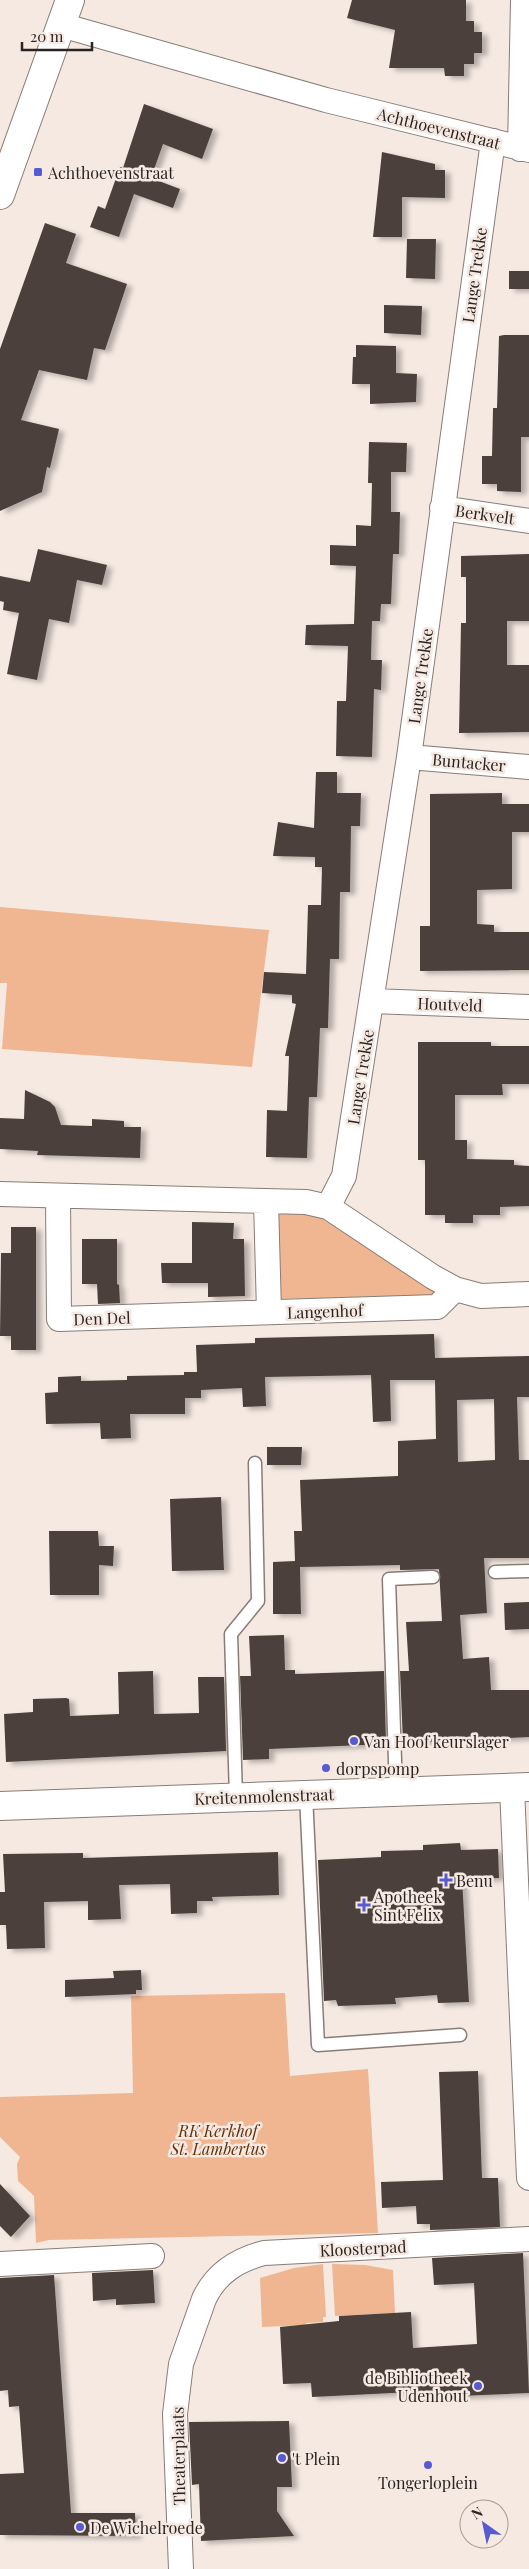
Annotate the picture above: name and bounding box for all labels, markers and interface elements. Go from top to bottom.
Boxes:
scale bar [22,20,92,52]
text: 20 m [30,26,64,46]
street label: Achthoevenstraat [374,102,503,154]
place label: Achthoevenstraat [47,162,174,183]
marker: Achthoevenstraat [32,166,44,178]
street label: Lange Trekke [457,226,491,324]
street label: Berkvelt [454,499,516,529]
street label: Lange Trekke [403,627,437,725]
street label: Buntacker [431,748,507,776]
street label: Houtveld [417,992,483,1016]
street label: Lange Trekke [342,1028,378,1126]
street label: Langenhof [287,1299,365,1323]
street label: Den Del [73,1306,131,1329]
place label: Van Hoof keurslager [363,1731,509,1752]
marker: Van Hoof keurslager [348,1735,360,1747]
place label: dorpspomp [336,1758,419,1779]
marker: dorpspomp [320,1762,332,1774]
street label: Kreitenmolenstraat [194,1783,335,1809]
place label: Benu [456,1870,493,1891]
marker: Benu [440,1874,452,1886]
place label: Apotheek Sint Felix [373,1886,442,1925]
marker: Apotheek Sint Felix [358,1899,370,1911]
park label: RK Kerkhof St. Lambertus [169,2120,266,2159]
street label: Kloosterpad [319,2235,407,2261]
place label: de Bibliotheek Udenhout [365,2367,468,2406]
marker: de Bibliotheek Udenhout [472,2380,484,2392]
street label: Theaterplaats [167,2406,189,2506]
place label: 't Plein [292,2448,341,2469]
marker: 't Plein [276,2452,288,2464]
marker: Tongerloplein [422,2459,434,2471]
place label: Tongerloplein [378,2472,478,2493]
north arrow [459,2499,509,2549]
text: N [467,2502,486,2523]
place label: De Wichelroede [90,2517,203,2538]
marker: De Wichelroede [74,2521,86,2533]

